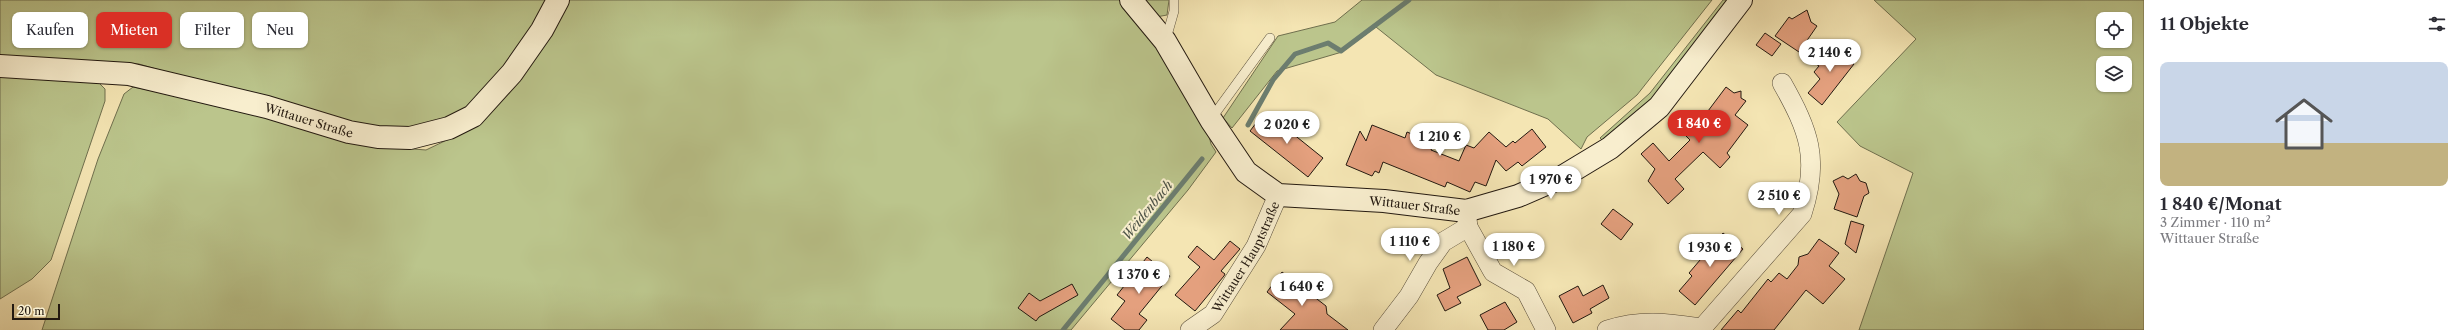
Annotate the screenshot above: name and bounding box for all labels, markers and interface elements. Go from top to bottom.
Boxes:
chip: Kaufen [12,12,88,48]
chip: Mieten [96,12,172,48]
chip: Filter [180,12,244,48]
chip: Neu [252,12,308,48]
map controls [2096,12,2132,92]
button: locate [2096,12,2132,48]
icon: filters [2426,13,2448,35]
text: 11 Objekte [2160,14,2249,34]
pin: 2 140 € [1793,39,1867,73]
text: 2 140 € [1808,44,1852,60]
button: layers [2096,56,2132,92]
icon: home [2268,88,2340,160]
street label: Wittauer Straße [262,99,354,140]
pin: 1 840 € [1662,110,1736,144]
pin: 2 020 € [1250,111,1324,145]
text: 1 840 € [1677,115,1721,131]
text: 2 020 € [1264,116,1310,132]
pin: 1 210 € [1403,123,1477,157]
text: 1 210 € [1419,128,1461,144]
pin: 1 970 € [1514,166,1588,200]
text: 1 970 € [1529,171,1573,187]
water label: Weidenbach [1118,177,1176,243]
pin: 2 510 € [1742,182,1816,216]
text: 2 510 € [1757,187,1801,203]
street label: Wittauer Straße [1368,193,1462,218]
text: 1 840 €/Monat [2160,194,2282,214]
street label: Wittauer Hauptstraße [1208,199,1282,316]
text: 3 Zimmer · 110 m² [2160,214,2271,230]
pin: 1 110 € [1373,228,1447,262]
text: Wittauer Straße [2160,230,2259,246]
text: 1 110 € [1390,233,1430,249]
pin: 1 180 € [1477,233,1551,267]
pin: 1 930 € [1673,234,1747,268]
text: 1 180 € [1493,238,1535,254]
text: 1 930 € [1688,239,1732,255]
pin: 1 370 € [1102,261,1176,295]
text: 1 370 € [1117,266,1161,282]
pin: 1 640 € [1265,273,1339,307]
text: 1 640 € [1280,278,1324,294]
scale bar [12,302,60,321]
text: 20 m [18,304,44,318]

